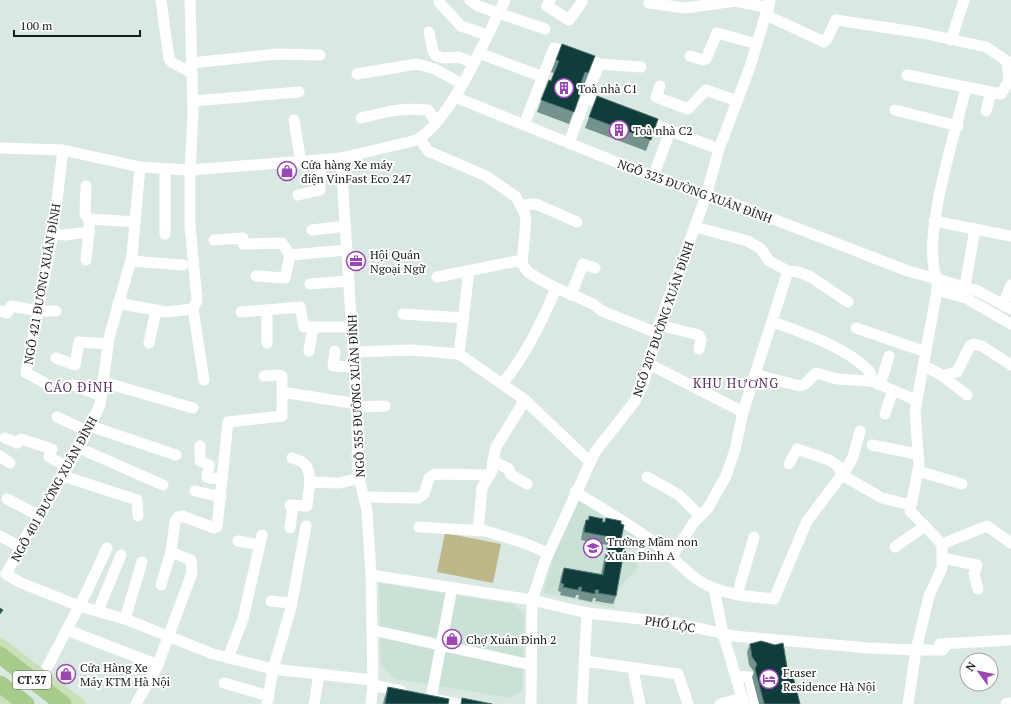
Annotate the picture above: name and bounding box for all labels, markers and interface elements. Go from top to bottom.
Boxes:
scale bar [14,12,140,38]
text: 100 m [20,18,53,33]
building icon: Toà nhà C1 [553,77,575,99]
place label: Toà nhà C1 [578,81,638,96]
building icon: Toà nhà C2 [608,119,630,141]
place label: Toà nhà C2 [633,123,693,138]
street label: NGÕ 323 ĐƯỜNG XUÂN ĐỈNH [616,156,775,226]
place label: Cửa hàng Xe máy điện VinFast Eco 247 [301,157,412,186]
shop icon: Cửa hàng Xe máy điện VinFast Eco 247 [276,160,298,182]
street label: NGÕ 421 ĐƯỜNG XUÂN ĐỈNH [20,202,64,366]
street label: NGÕ 207 ĐƯỜNG XUÂN ĐỈNH [629,239,697,399]
place label: Hội Quán Ngoại Ngữ [370,247,426,276]
office icon: Hội Quán Ngoại Ngữ [345,250,367,272]
street label: NGÕ 355 ĐƯỜNG XUÂN ĐỈNH [344,314,368,478]
district label: KHU HƯƠNG [693,374,779,392]
district label: CÁO ĐỈNH [44,378,114,396]
street label: NGÕ 401 ĐƯỜNG XUÂN ĐỈNH [8,414,100,564]
place label: Trường Mầm non Xuân Đỉnh A [607,534,698,563]
school or university icon: Trường Mầm non Xuân Đỉnh A [582,537,604,559]
street label: PHỐ LỘC [644,613,696,635]
shop icon: Chợ Xuân Đỉnh 2 [441,628,463,650]
place label: Chợ Xuân Đỉnh 2 [466,632,556,647]
north arrow [959,652,999,692]
text: N [962,659,979,674]
place label: Cửa Hàng Xe Máy KTM Hà Nội [80,660,170,689]
shop icon: Cửa Hàng Xe Máy KTM Hà Nội [55,663,77,685]
place label: Fraser Residence Hà Nội [783,665,876,694]
hotel icon: Fraser Residence Hà Nội [758,668,780,690]
road number: CT.37 [13,671,51,689]

